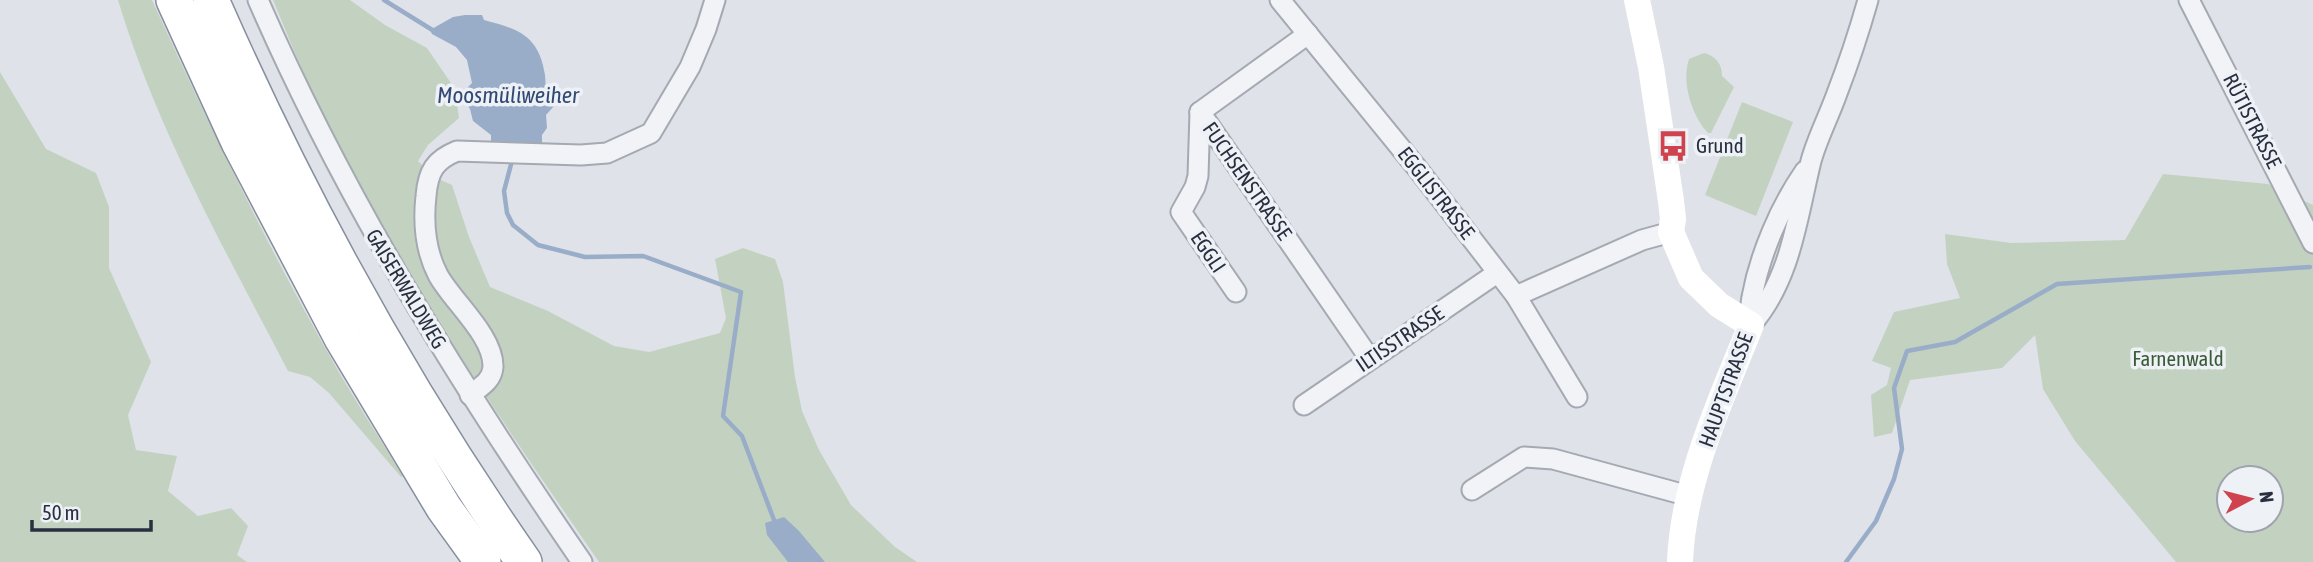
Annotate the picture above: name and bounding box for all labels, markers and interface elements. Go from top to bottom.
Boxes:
street label: RÜTISTRASSE [2219,69,2287,172]
water label: Moosmüliweiher [437,82,580,108]
street label: FUCHSENSTRASSE [1198,117,1297,244]
bus stop icon: Grund [1656,129,1690,163]
place label: Grund [1696,133,1744,157]
street label: EGGLISTRASSE [1393,142,1480,243]
street label: GAISERWALDWEG [362,224,452,352]
street label: EGGLI [1186,226,1231,277]
street label: ILTISSTRASSE [1351,300,1448,376]
street label: HAUPTSTRASSE [1693,329,1757,450]
park label: Farnenwald [2132,346,2224,370]
north arrow [2215,464,2285,534]
scale bar [32,489,150,532]
text: N [2255,490,2278,504]
text: 50 m [42,500,80,524]

